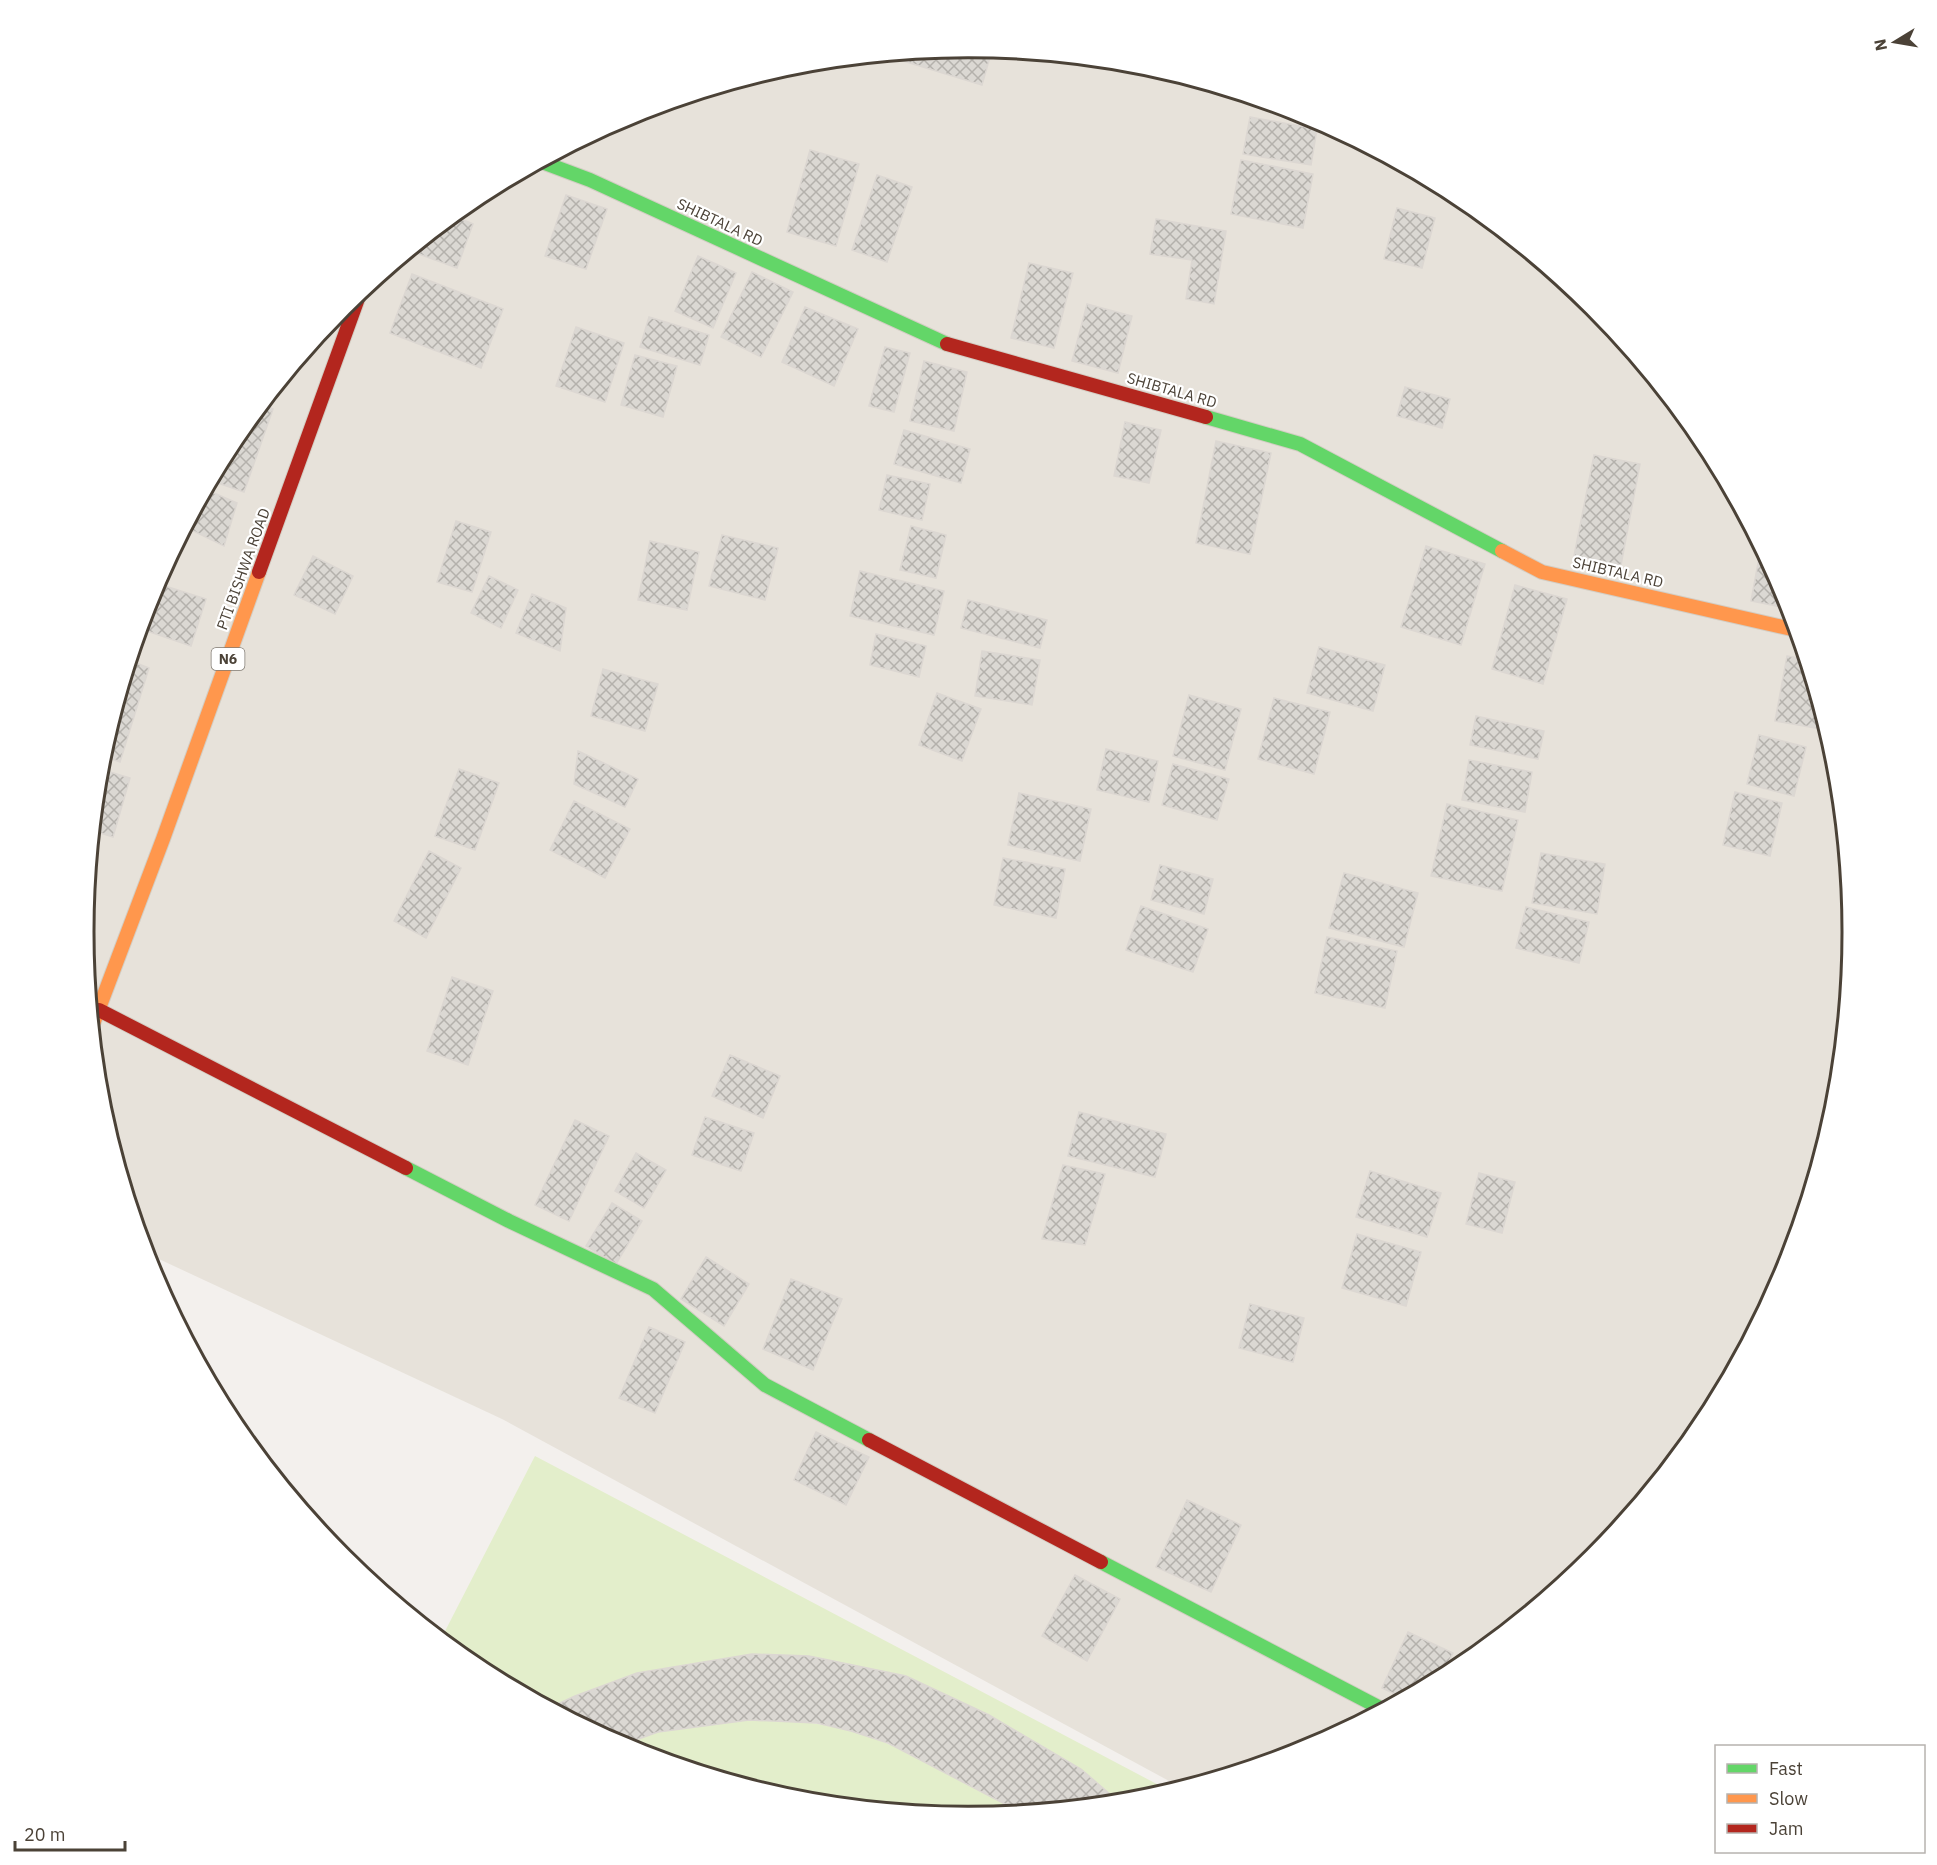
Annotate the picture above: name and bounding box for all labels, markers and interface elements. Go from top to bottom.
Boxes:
north arrow [1865,12,1925,72]
text: N [1869,37,1891,52]
street label: SHIBTALA RD [674,194,766,250]
street label: SHIBTALA RD [1125,368,1219,412]
street label: PTI BISHWA ROAD [212,506,274,632]
street label: SHIBTALA RD [1571,552,1665,592]
road number: N6 [212,648,244,670]
legend [1715,1745,1925,1853]
text: Fast [1769,1757,1803,1780]
text: Slow [1769,1787,1808,1810]
scale bar [15,1814,124,1852]
text: Jam [1769,1817,1804,1840]
text: 20 m [24,1823,66,1846]

